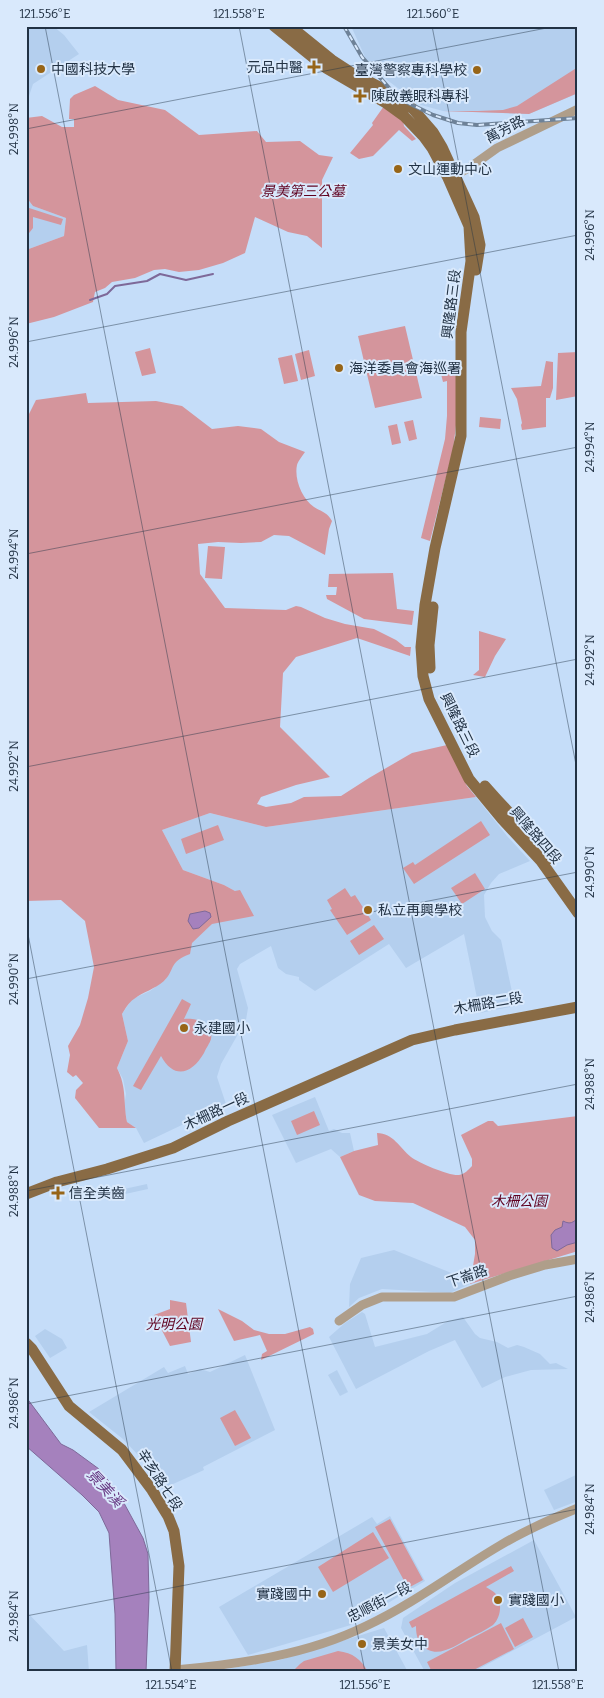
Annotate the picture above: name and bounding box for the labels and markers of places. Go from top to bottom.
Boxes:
place label: 元品中醫 [247,59,303,76]
marker: 元品中醫 [307,60,321,74]
place label: 中國科技大學 [51,61,135,78]
place label: 臺灣警察專科學校 [355,62,467,79]
marker: 中國科技大學 [35,63,47,75]
marker: 臺灣警察專科學校 [471,64,483,76]
place label: 陳啟義眼科專科 [371,88,469,105]
marker: 陳啟義眼科專科 [353,89,367,103]
place label: 文山運動中心 [408,161,492,178]
marker: 文山運動中心 [392,163,404,175]
place label: 海洋委員會海巡署 [349,360,461,377]
marker: 海洋委員會海巡署 [333,362,345,374]
place label: 私立再興學校 [378,902,462,919]
marker: 私立再興學校 [362,904,374,916]
place label: 永建國小 [194,1020,250,1037]
marker: 永建國小 [178,1022,190,1034]
place label: 信全美齒 [69,1185,125,1202]
marker: 信全美齒 [51,1186,65,1200]
place label: 實踐國中 [256,1586,312,1603]
marker: 實踐國中 [316,1588,328,1600]
place label: 實踐國小 [508,1592,564,1609]
marker: 實踐國小 [492,1594,504,1606]
place label: 景美女中 [372,1636,428,1653]
marker: 景美女中 [356,1638,368,1650]

